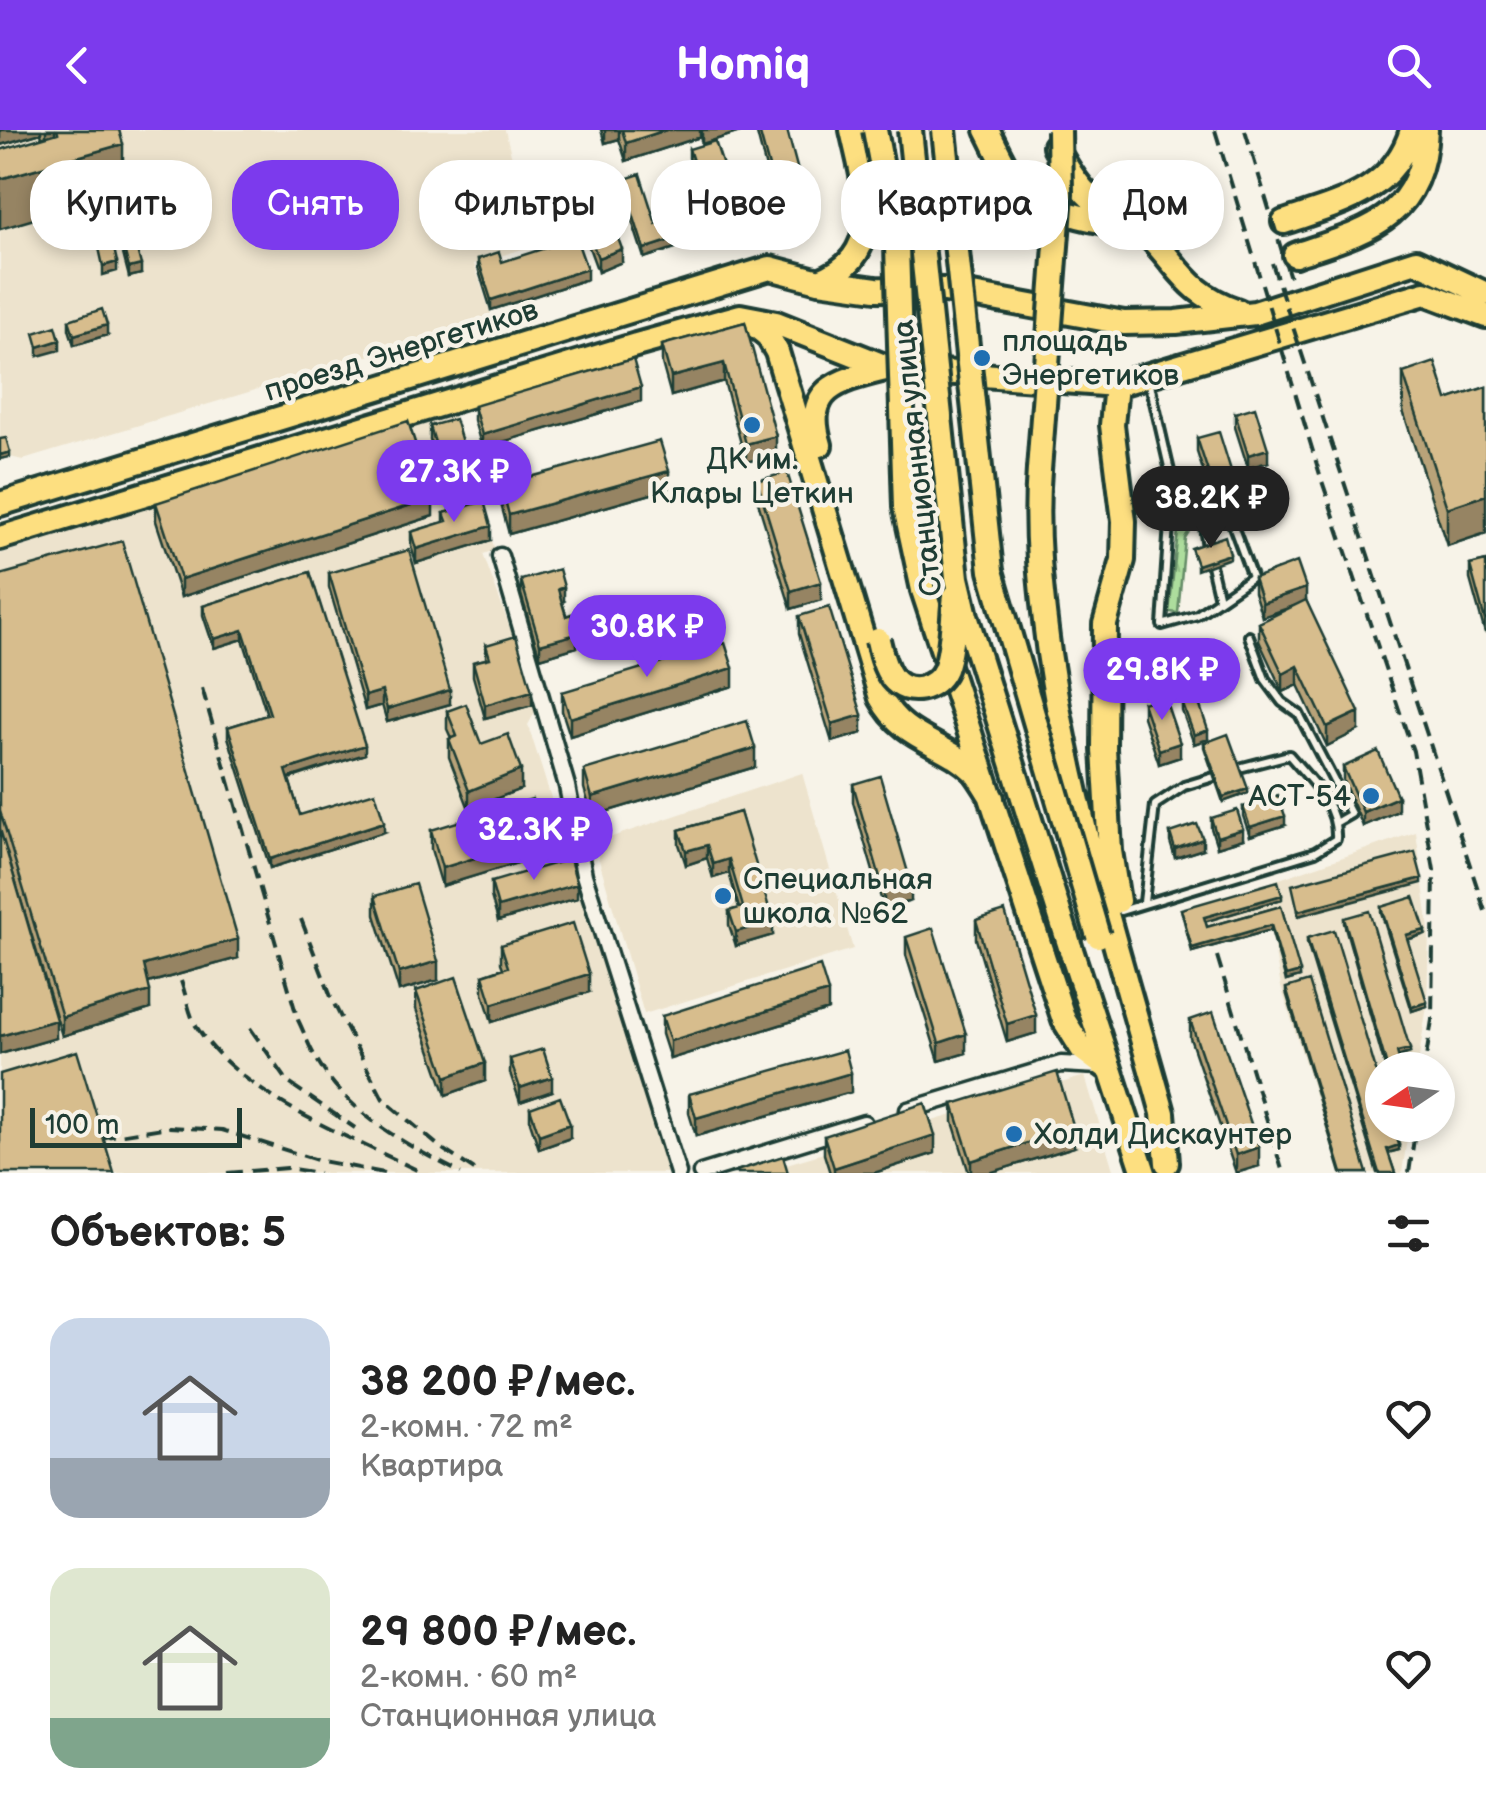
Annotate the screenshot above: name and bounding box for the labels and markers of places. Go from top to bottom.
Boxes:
place label: площадь Энергетиков [1002,324,1179,394]
marker: площадь Энергетиков [971,347,993,369]
marker: ДК им. Клары Цеткин [741,414,763,436]
pin: 27.3K ₽ [362,440,546,525]
place label: ДК им. Клары Цеткин [650,442,854,512]
pin: 38.2K ₽ [1119,466,1303,551]
pin: 30.8K ₽ [555,595,739,680]
pin: 29.8K ₽ [1070,638,1254,723]
place label: АСТ-54 [1248,779,1351,815]
marker: АСТ-54 [1360,785,1382,807]
pin: 32.3K ₽ [442,798,626,883]
place label: Специальная школа №62 [743,862,933,932]
marker: Специальная школа №62 [712,885,734,907]
place label: Холди Дискаунтер [1034,1117,1292,1153]
marker: Холди Дискаунтер [1003,1123,1025,1145]

